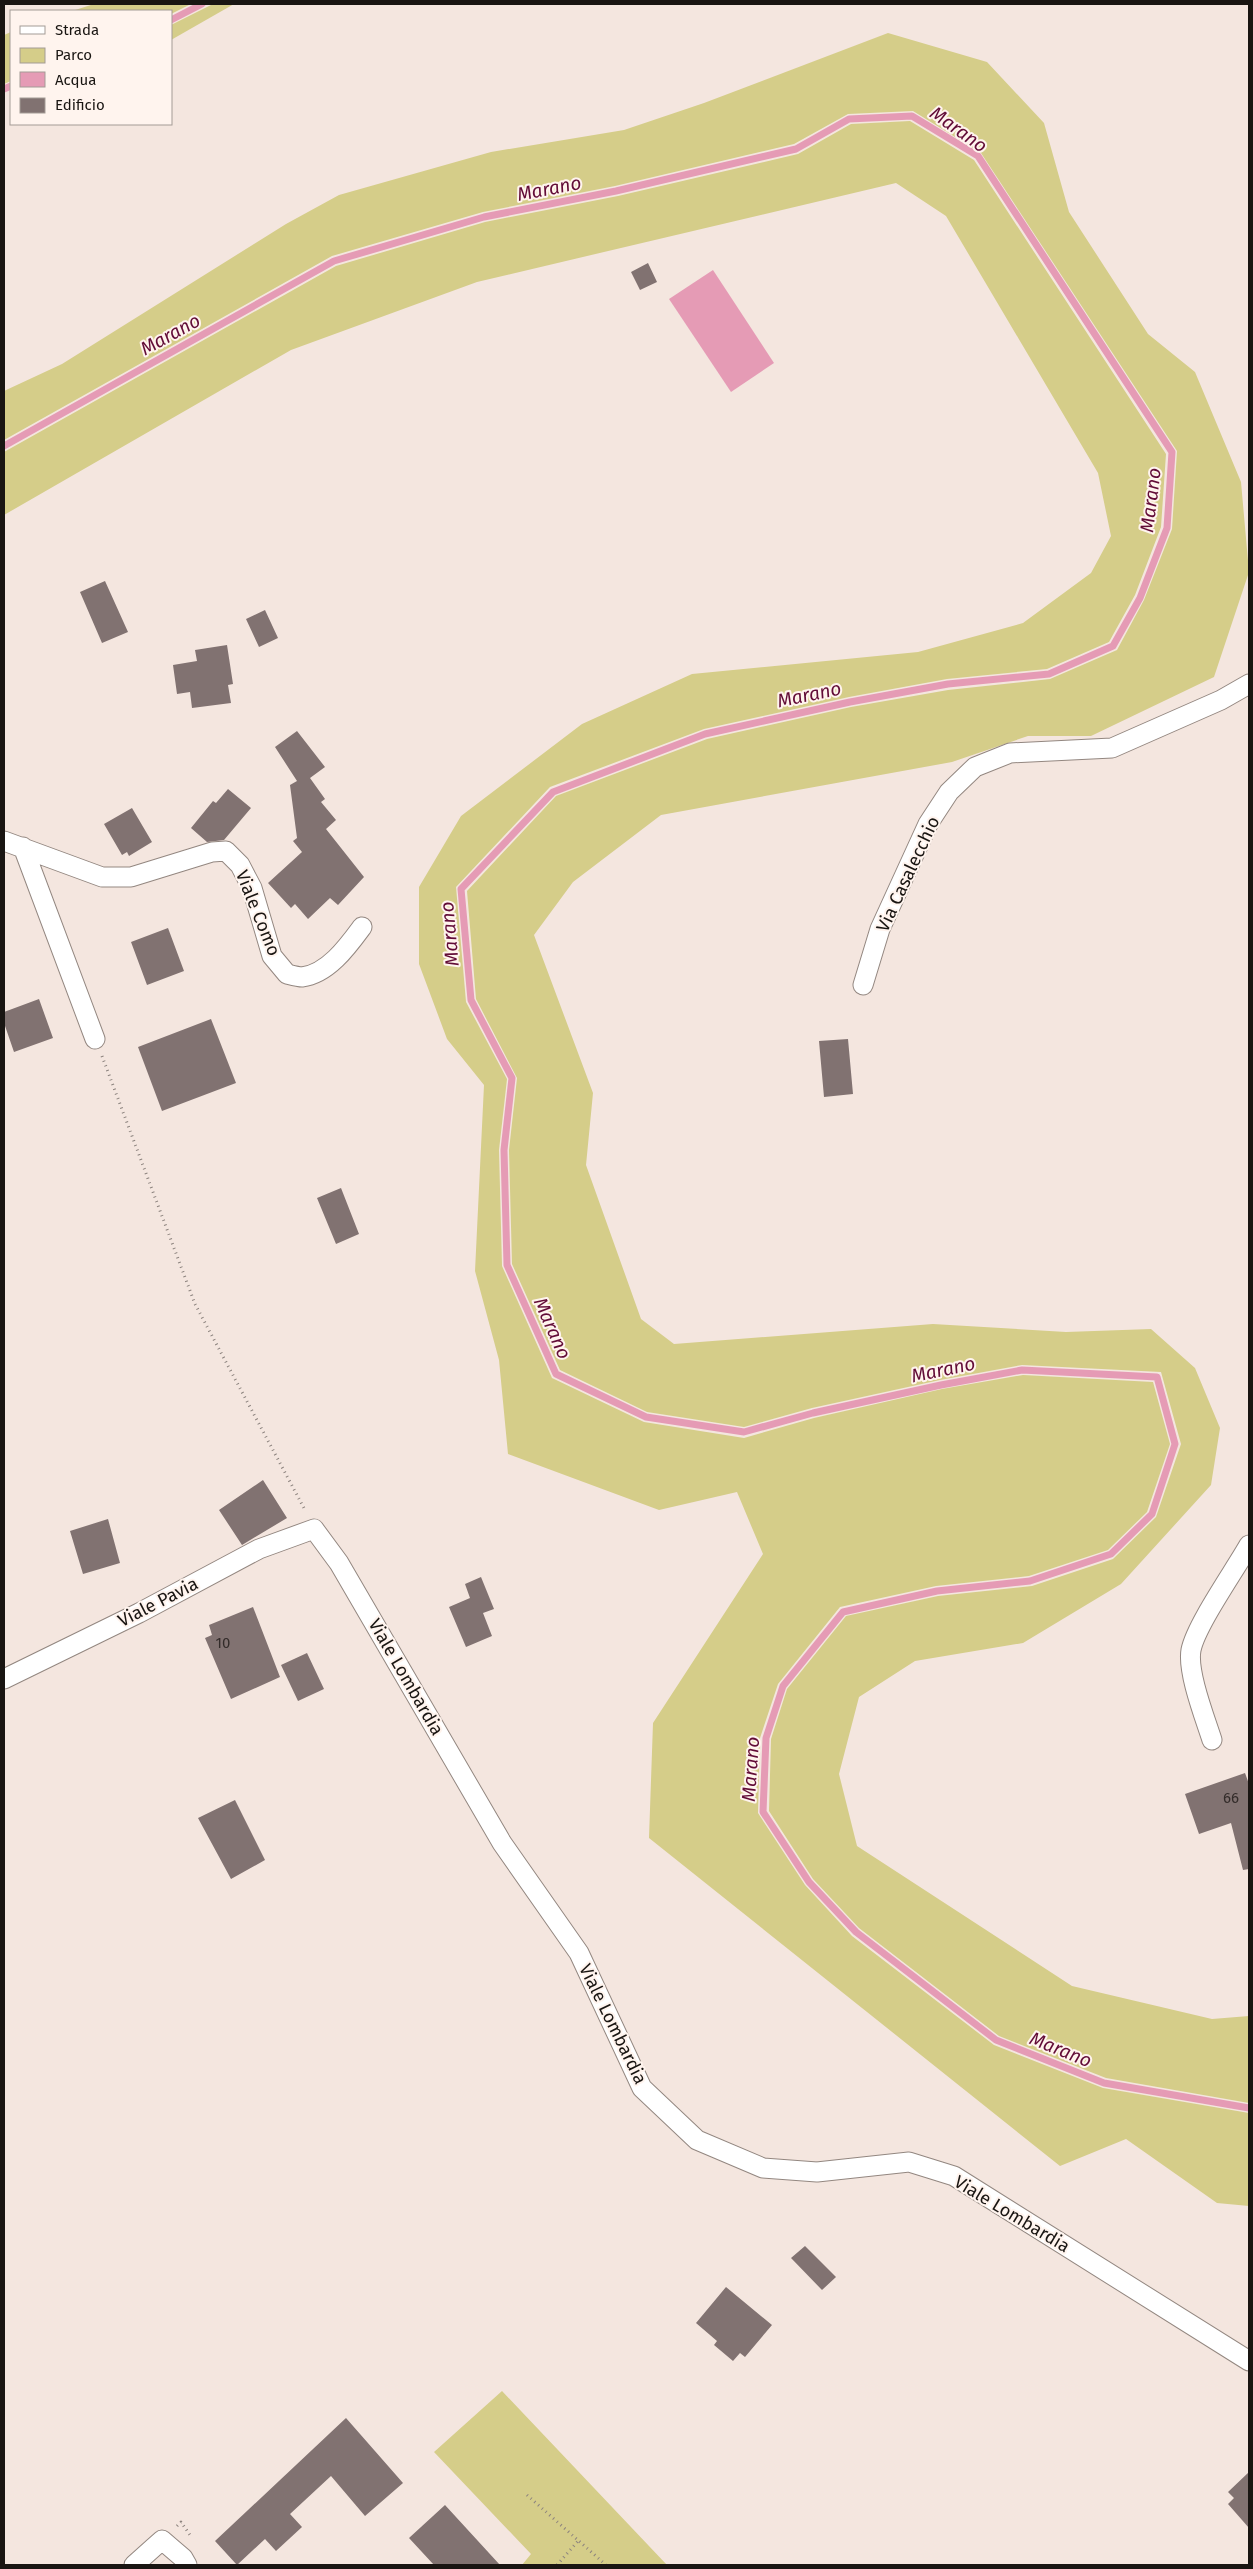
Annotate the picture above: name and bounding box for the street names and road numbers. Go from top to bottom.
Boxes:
street label: Via Casalecchio [872,813,944,935]
street label: Viale Como [231,867,285,959]
street label: Viale Pavia [114,1572,202,1632]
street label: Viale Lombardia [364,1615,448,1739]
street label: Viale Lombardia [574,1960,652,2088]
street label: Viale Lombardia [950,2171,1074,2257]

